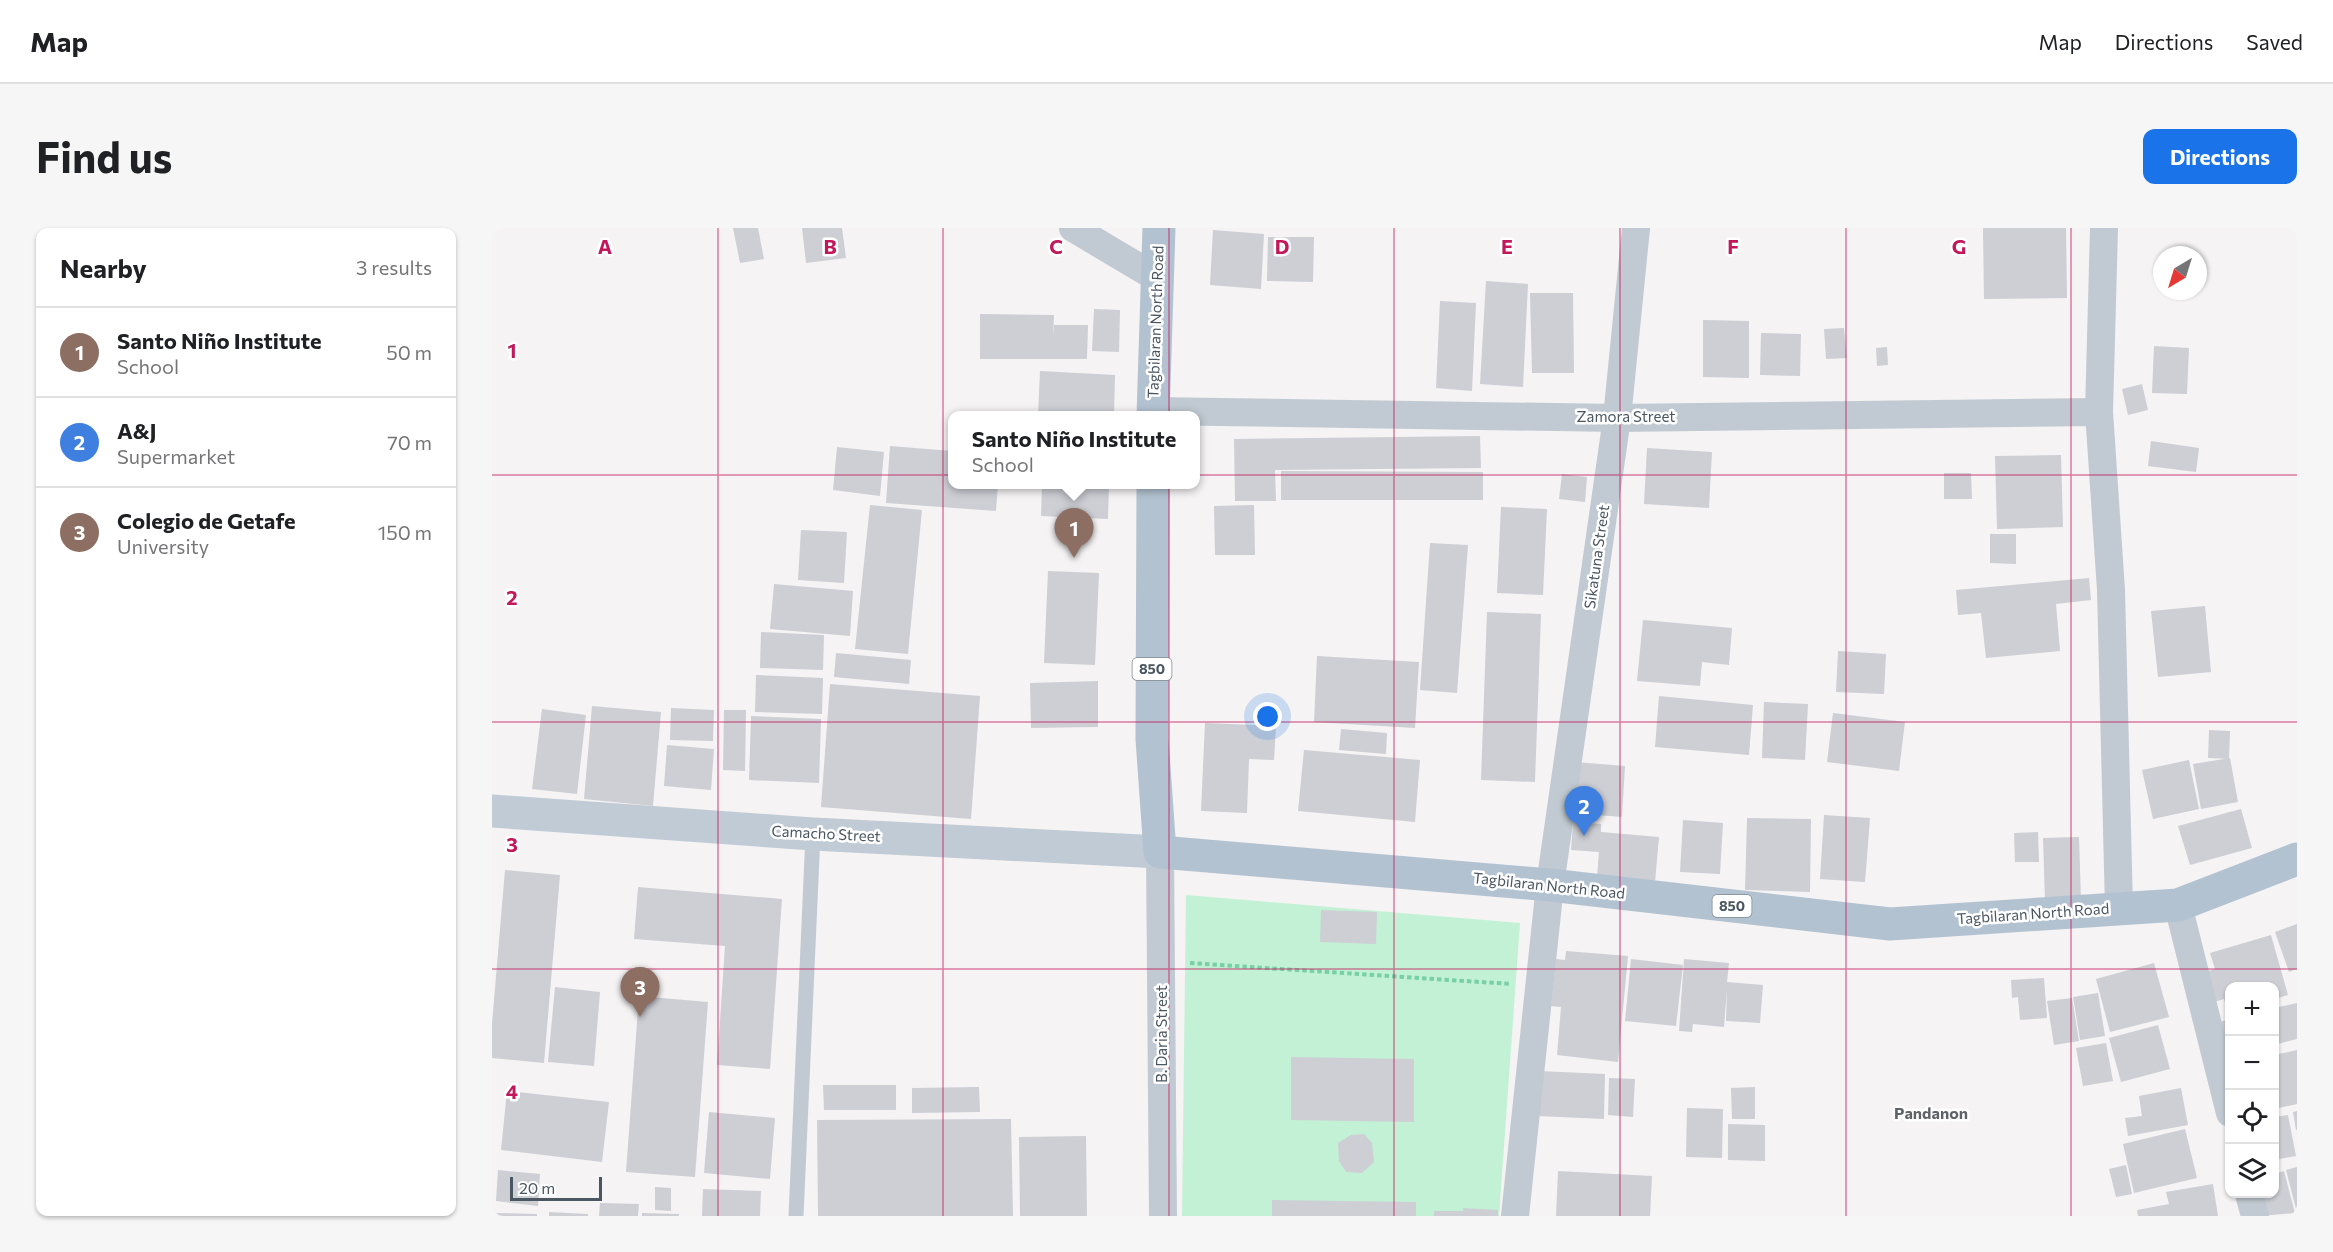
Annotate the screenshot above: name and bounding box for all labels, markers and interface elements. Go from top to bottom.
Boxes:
text: Map [30,24,88,58]
text: Map [2039,29,2082,54]
text: Directions [2115,29,2213,54]
text: Saved [2246,29,2303,54]
button: Directions [2143,129,2297,184]
text: Find us [36,130,172,182]
text: A [598,234,612,258]
text: B [823,234,837,258]
text: C [1049,234,1063,258]
text: D [1275,234,1289,258]
text: E [1501,234,1513,258]
text: F [1727,234,1739,258]
text: G [1952,234,1966,258]
street label: Tagbilaran North Road [1143,245,1167,399]
north arrow [2153,246,2207,300]
text: Nearby [60,252,147,283]
text: 3 results [356,255,432,279]
text: Santo Niño Institute [117,327,322,354]
text: 1 [507,338,517,362]
text: 1 [75,340,84,364]
text: 50 m [386,340,432,364]
text: School [117,354,179,378]
street label: Zamora Street [1577,407,1675,425]
popup [948,411,1200,489]
text: A&J [117,417,157,444]
text: Santo Niño Institute [972,425,1176,452]
text: 2 [74,430,85,454]
text: 70 m [387,430,432,454]
text: Supermarket [117,444,235,468]
text: School [972,452,1034,476]
street label: Sikatuna Street [1580,504,1612,610]
text: Colegio de Getafe [117,507,296,534]
pin: 1 [1054,508,1094,558]
text: 3 [74,520,85,544]
text: 150 m [378,520,432,544]
text: University [117,534,209,558]
text: 2 [506,585,518,609]
road number: 850 [1132,658,1172,680]
your location [1253,702,1282,731]
pin: 2 [1564,786,1604,836]
street label: Camacho Street [771,821,881,845]
text: 3 [506,832,518,856]
street label: Tagbilaran North Road [1472,868,1626,902]
road number: 850 [1712,895,1752,917]
street label: Tagbilaran North Road [1956,899,2110,927]
pin: 3 [620,968,660,1017]
map controls [2225,982,2279,1198]
button: + [2225,982,2279,1036]
street label: B. Daria Street [1152,985,1170,1083]
button: − [2225,1036,2279,1090]
text: 4 [506,1079,518,1103]
button: locate [2225,1090,2279,1144]
district label: Pandanon [1894,1103,1968,1122]
button: layers [2225,1144,2279,1198]
scale bar [510,1174,602,1202]
text: 20 m [519,1178,555,1197]

